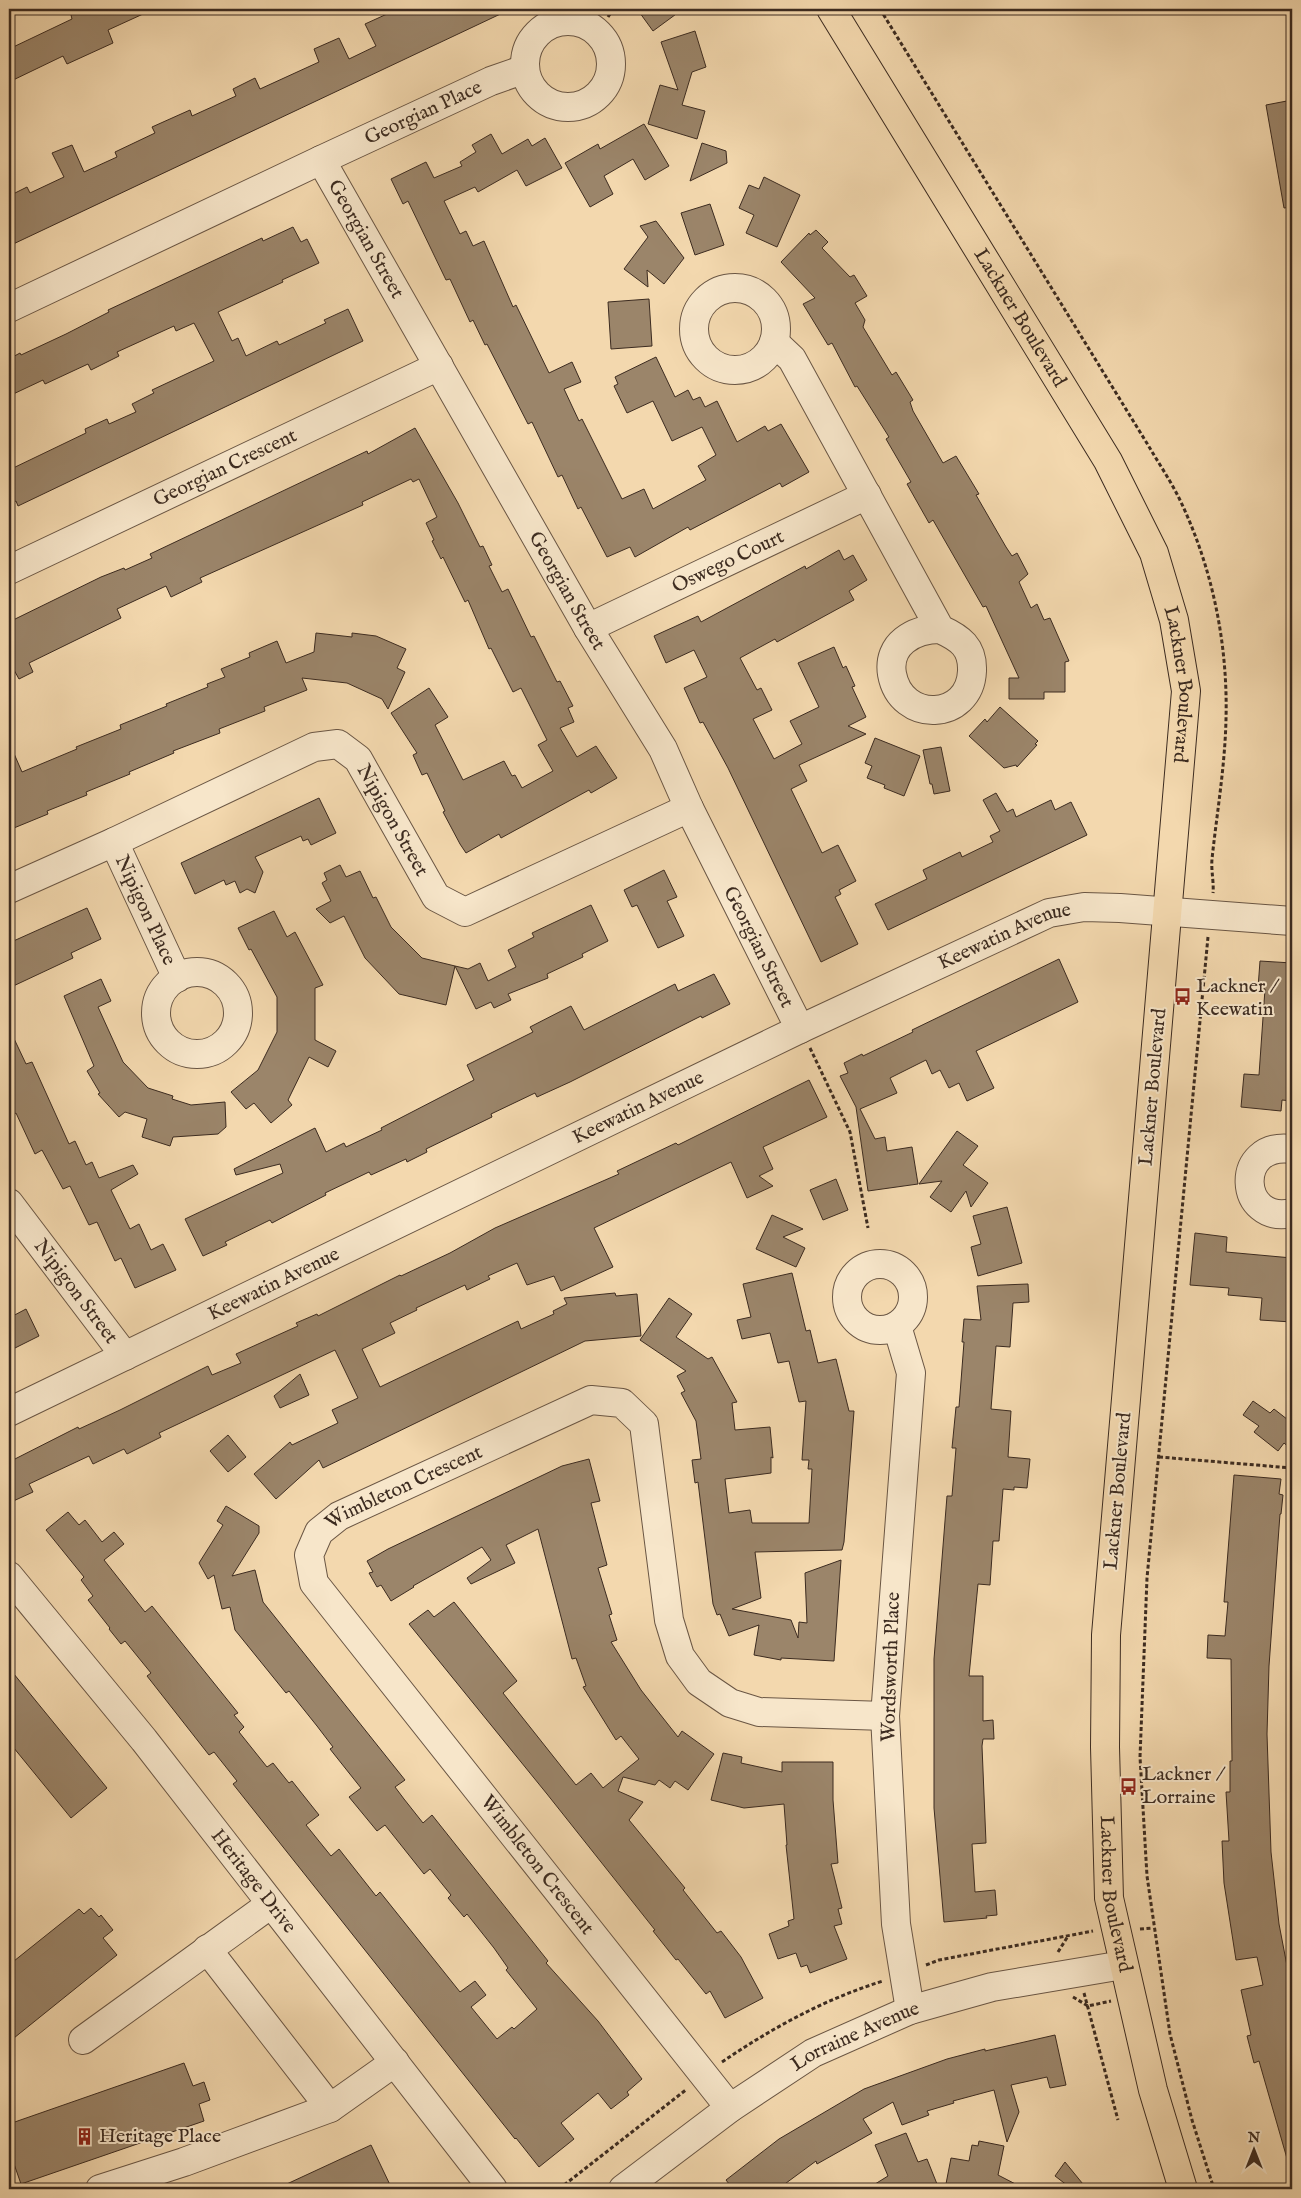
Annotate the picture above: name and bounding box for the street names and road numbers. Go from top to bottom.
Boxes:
street label: Georgian Place [361,75,486,151]
street label: Georgian Street [322,175,410,303]
street label: Lackner Boulevard [968,244,1072,392]
street label: Georgian Crescent [149,423,301,512]
street label: Oswego Court [668,524,788,599]
street label: Georgian Street [523,527,611,655]
street label: Lackner Boulevard [1158,603,1198,764]
street label: Nipigon Street [351,760,434,881]
street label: Nipigon Place [109,851,182,969]
street label: Georgian Street [718,882,800,1012]
street label: Keewatin Avenue [934,897,1073,975]
street label: Lackner Boulevard [1134,1007,1172,1167]
street label: Keewatin Avenue [568,1065,708,1150]
street label: Nipigon Street [28,1234,124,1349]
street label: Keewatin Avenue [204,1241,343,1326]
street label: Lackner Boulevard [1099,1411,1137,1571]
street label: Wimbleton Crescent [320,1439,486,1535]
street label: Wordsworth Place [876,1592,906,1742]
street label: Wimbleton Crescent [475,1790,599,1940]
street label: Lackner Boulevard [1094,1815,1138,1975]
street label: Heritage Drive [205,1824,302,1938]
street label: Lorraine Avenue [786,1996,922,2077]

